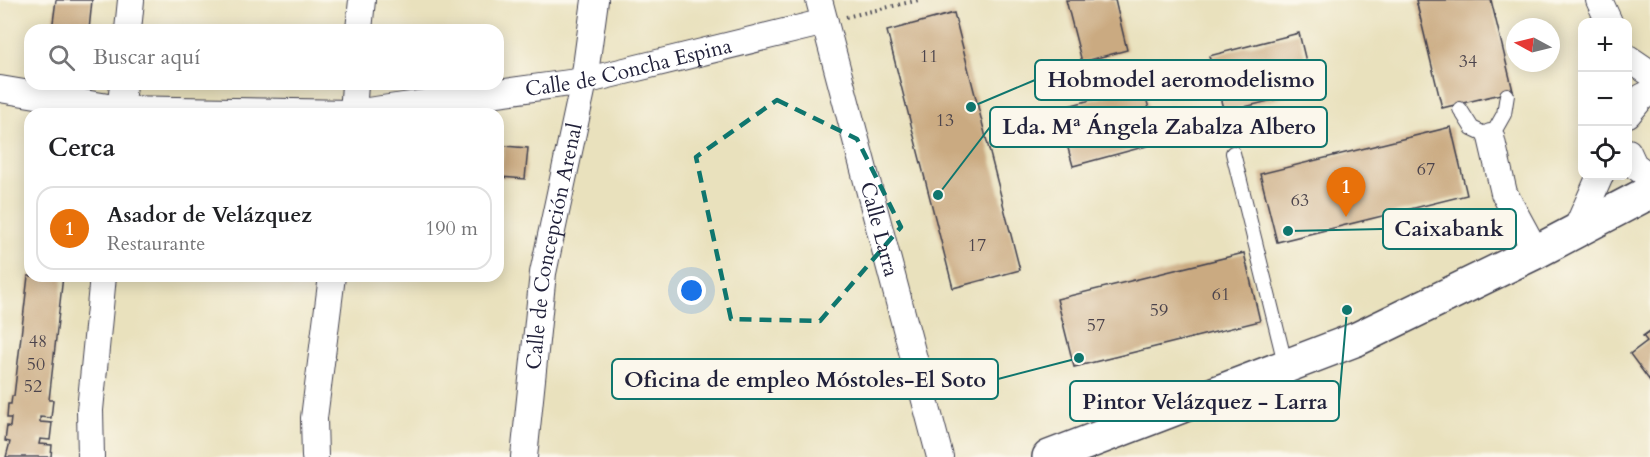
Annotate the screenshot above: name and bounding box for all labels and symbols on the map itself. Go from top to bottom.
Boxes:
north arrow [1506,18,1560,72]
street label: Calle de Concha Espina [523,31,735,103]
house number: 11 [920,44,938,69]
house number: 34 [1459,49,1477,74]
callout: Hobmodel aeromodelismo [1035,60,1326,100]
text: Hobmodel aeromodelismo [1047,65,1315,95]
callout: Lda. Mª Ángela Zabalza Albero [990,107,1327,147]
house number: 13 [936,108,954,133]
text: Lda. Mª Ángela Zabalza Albero [1002,112,1316,142]
street label: Calle de Concepción Arenal [519,120,589,371]
house number: 67 [1417,157,1435,182]
pin: 1 [1326,168,1366,217]
street label: Calle Larra [853,178,906,280]
house number: 63 [1291,188,1309,213]
callout: Caixabank [1383,209,1516,249]
text: Caixabank [1394,214,1504,244]
house number: 17 [968,233,986,258]
your location [677,276,706,305]
house number: 61 [1212,282,1230,307]
house number: 59 [1150,298,1168,323]
house number: 57 [1087,313,1105,338]
house number: 48 [29,329,47,354]
house number: 50 [27,352,45,377]
callout: Oficina de empleo Móstoles-El Soto [612,359,998,399]
text: Oficina de empleo Móstoles-El Soto [624,365,986,395]
house number: 52 [24,374,42,399]
callout: Pintor Velázquez - Larra [1070,381,1339,421]
text: Pintor Velázquez - Larra [1082,387,1328,417]

